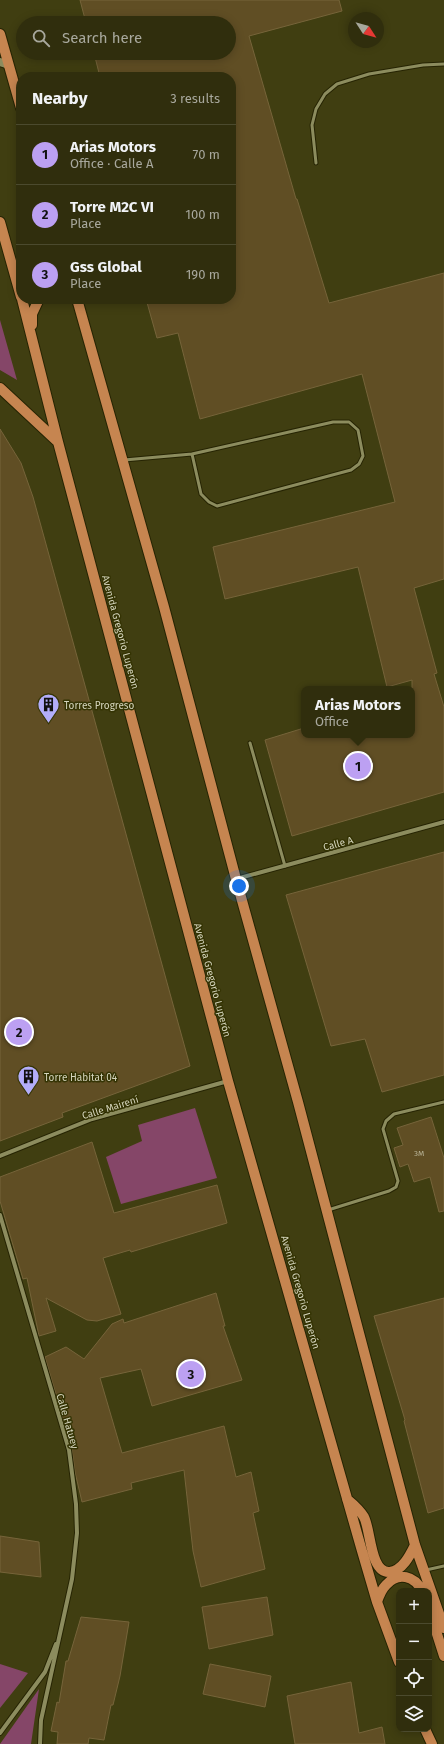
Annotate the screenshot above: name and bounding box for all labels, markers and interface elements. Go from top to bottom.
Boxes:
north arrow [348,12,384,48]
search box [16,16,236,60]
icon: search [30,27,52,49]
text: Search here [62,29,142,47]
text: Nearby [32,88,87,109]
text: 3 results [170,91,220,106]
text: Arias Motors [70,138,156,156]
text: 1 [42,147,48,162]
text: 70 m [193,147,220,162]
text: Office · Calle A [70,156,154,171]
text: Torre M2C VI [70,198,154,216]
text: 2 [42,207,48,222]
text: 100 m [185,207,220,222]
text: Place [70,216,101,231]
text: Gss Global [70,258,142,276]
text: 3 [42,267,48,282]
text: 190 m [186,267,220,282]
text: Place [70,276,101,291]
street label: Avenida Gregorio Luperón [99,574,141,691]
popup [301,686,415,738]
building icon: Torres Progreso [35,692,61,725]
text: Arias Motors [315,696,401,714]
place label: Torres Progreso [64,700,135,712]
text: Office [315,714,349,729]
pin: 1 [345,751,371,781]
street label: Calle A [322,834,355,854]
your location [229,876,249,896]
street label: Avenida Gregorio Luperón [191,922,233,1039]
pin: 2 [6,1017,32,1047]
building icon: Torre Habitat 04 [15,1064,41,1097]
place label: Torre Habitat 04 [44,1072,118,1084]
street label: Calle Mairení [80,1093,140,1122]
house number: 3M [414,1149,424,1158]
street label: Avenida Gregorio Luperón [278,1234,322,1350]
pin: 3 [178,1359,204,1389]
street label: Calle Hatuey [53,1392,81,1450]
map controls [396,1588,432,1732]
button: + [396,1588,432,1624]
button: − [396,1624,432,1660]
button: locate [396,1660,432,1696]
button: layers [396,1696,432,1732]

